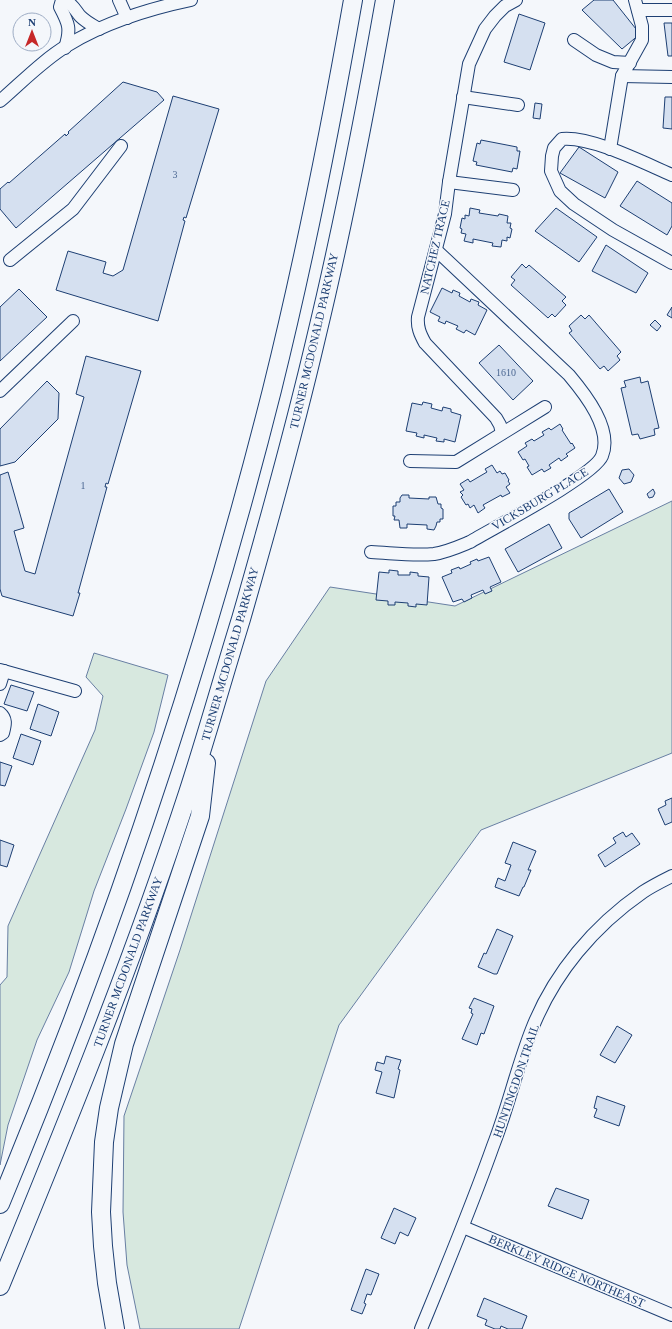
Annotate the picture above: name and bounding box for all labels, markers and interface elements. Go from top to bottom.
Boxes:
north arrow [12,12,52,52]
text: N [28,16,36,28]
house number: 3 [173,169,178,180]
street label: NATCHEZ TRACE [417,198,453,296]
street label: TURNER MCDONALD PARKWAY [287,251,341,430]
house number: 1610 [496,367,516,378]
street label: VICKSBURG PLACE [489,465,591,533]
house number: 1 [81,480,86,491]
street label: TURNER MCDONALD PARKWAY [198,565,262,743]
street label: TURNER MCDONALD PARKWAY [91,874,166,1049]
street label: HUNTINGDON TRAIL [490,1023,542,1139]
street label: BERKLEY RIDGE NORTHEAST [487,1232,648,1311]

